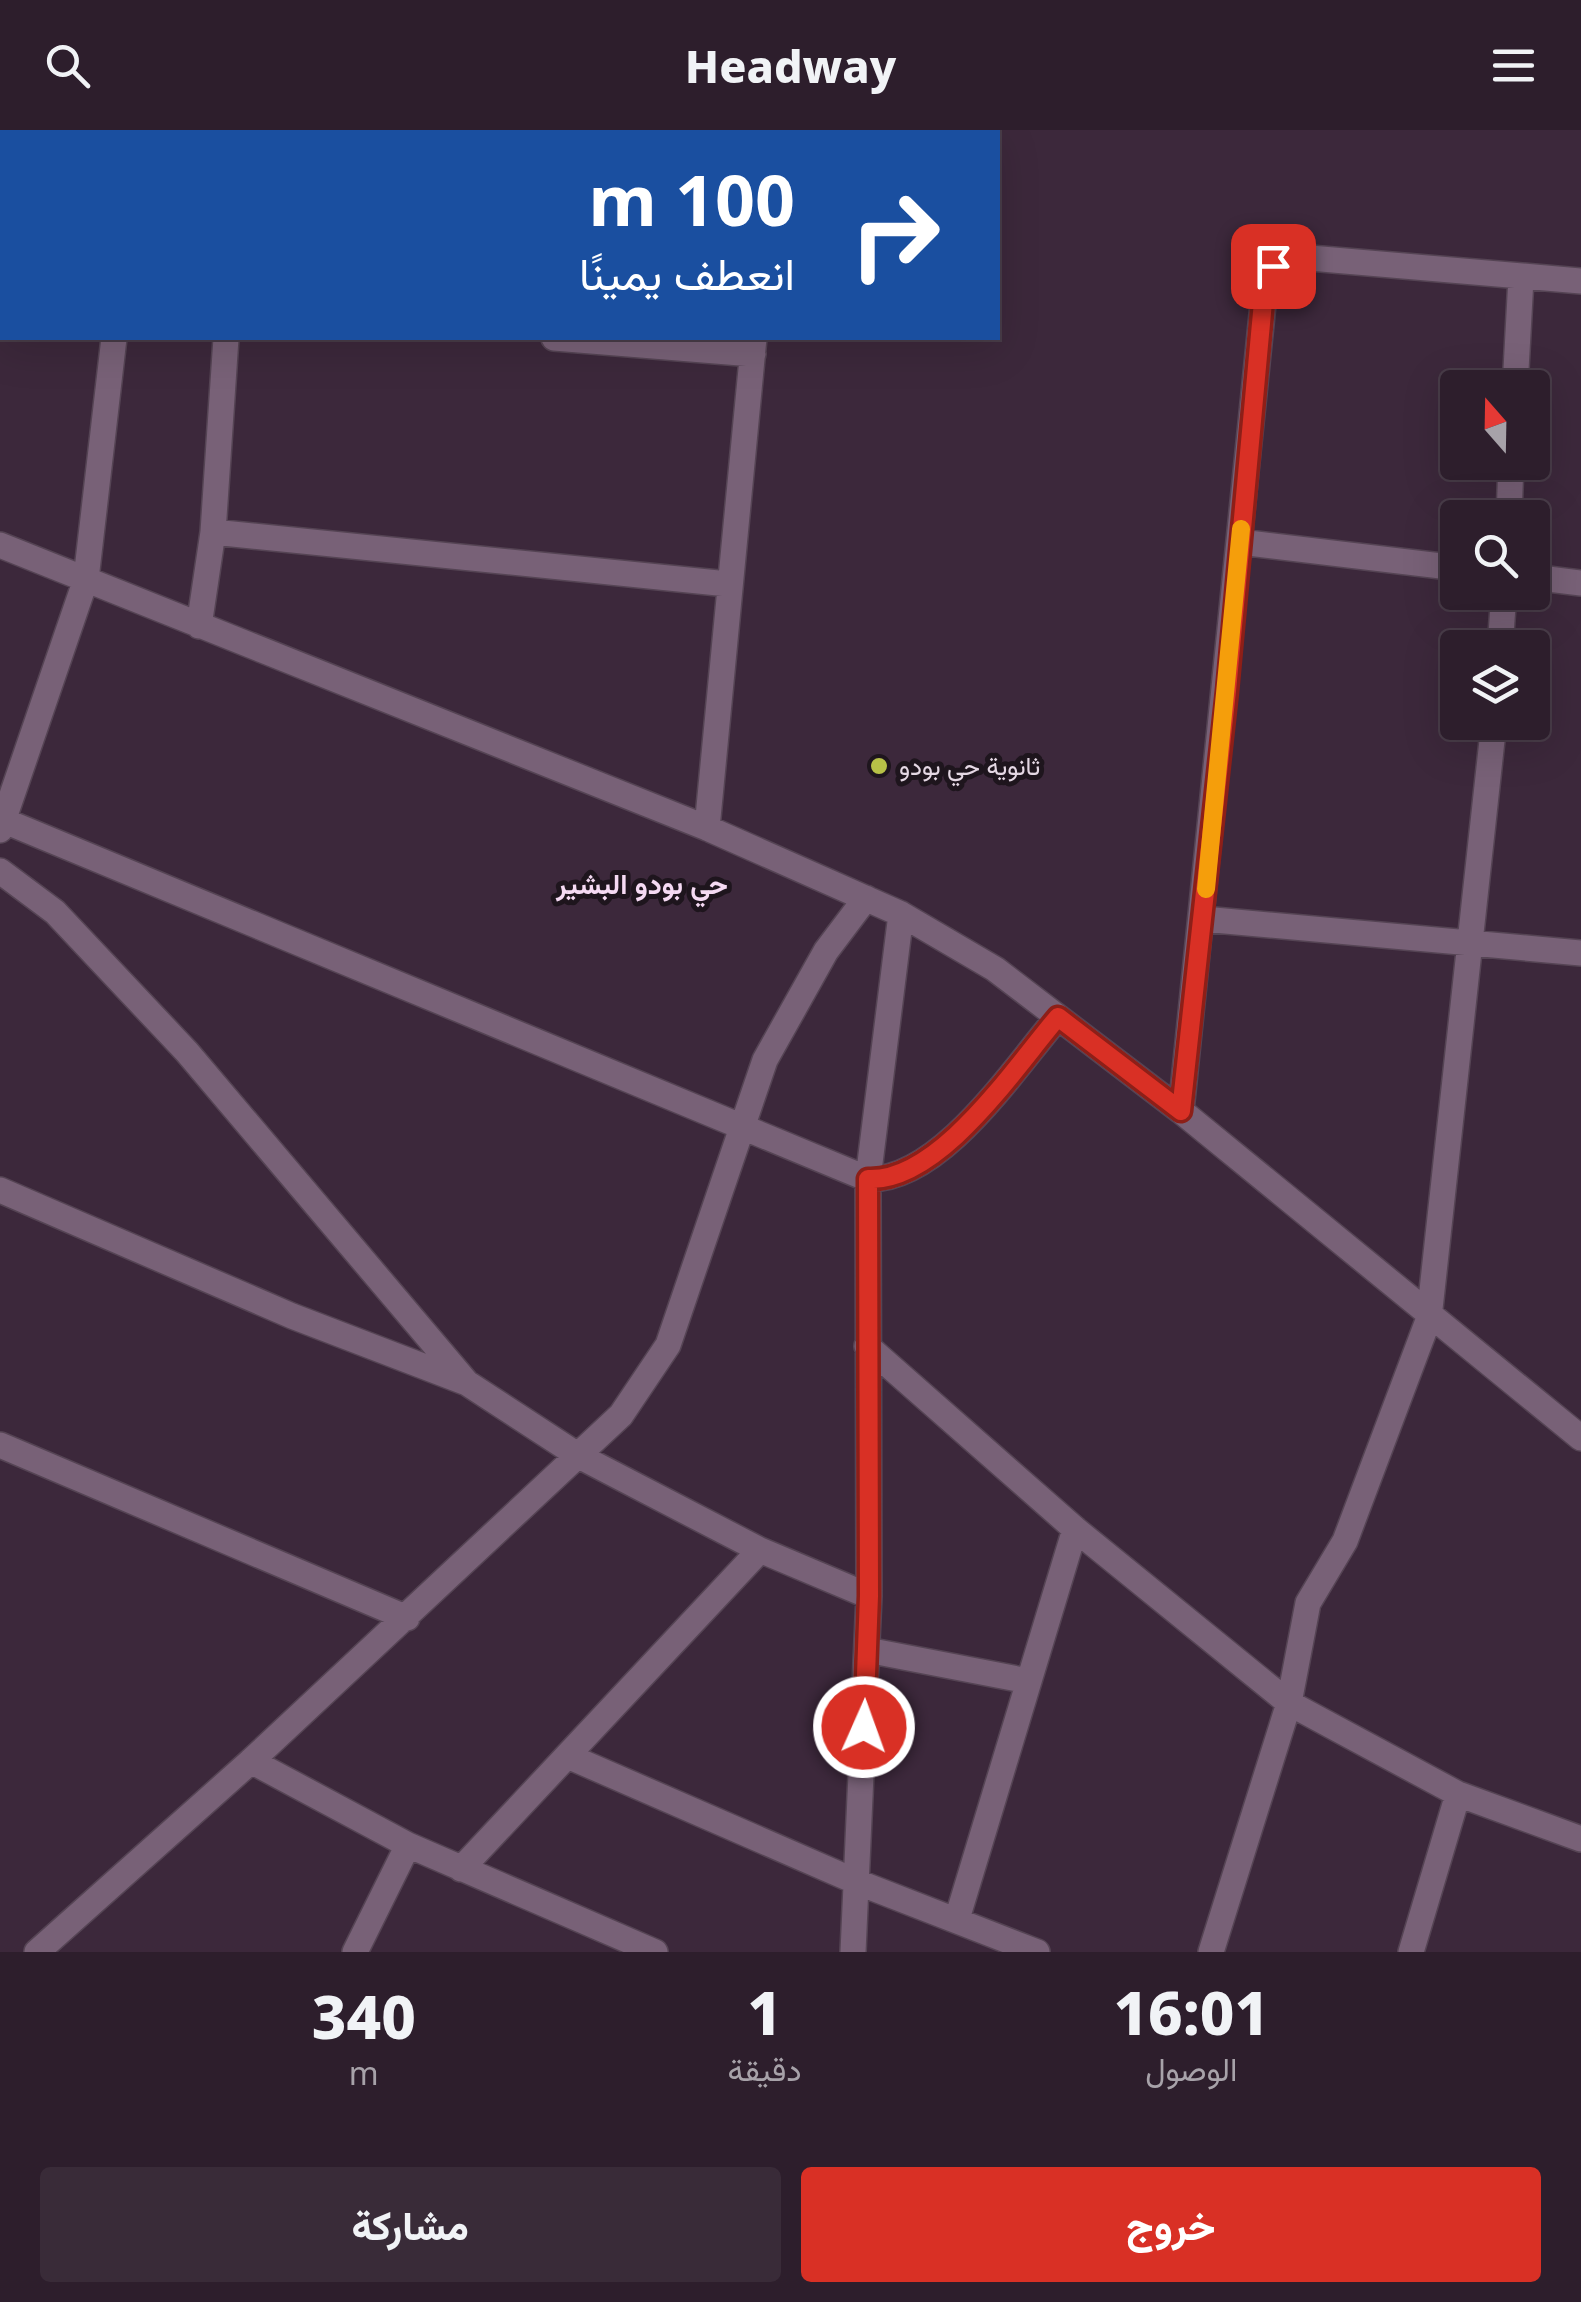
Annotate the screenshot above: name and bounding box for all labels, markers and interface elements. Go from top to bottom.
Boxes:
text: Headway [685,35,896,96]
icon: search [40,38,95,93]
icon: menu [1486,38,1541,93]
text: 100 m [588,151,795,247]
icon: right [830,170,960,300]
pin [1231,224,1316,309]
icon: arrive [1246,239,1301,294]
text: انعطف يمينًا [579,242,795,303]
north arrow [1440,370,1550,480]
map controls [1440,370,1550,740]
button: search [1440,500,1550,610]
button: layers [1440,630,1550,740]
place label: ثانوية حي بودو [899,748,1040,787]
marker: ثانوية حي بودو [868,755,890,777]
district label: حي بودو البشير [555,864,728,908]
position arrow [812,1675,916,1779]
text: 1 [747,1971,782,2053]
text: 16:01 [1113,1971,1269,2053]
text: 340 [312,1975,416,2057]
text: دقيقة [728,2047,802,2090]
text: الوصول [1145,2047,1237,2090]
text: m [349,2051,379,2094]
button: مشاركة [40,2167,781,2282]
button: خروج [801,2167,1541,2282]

